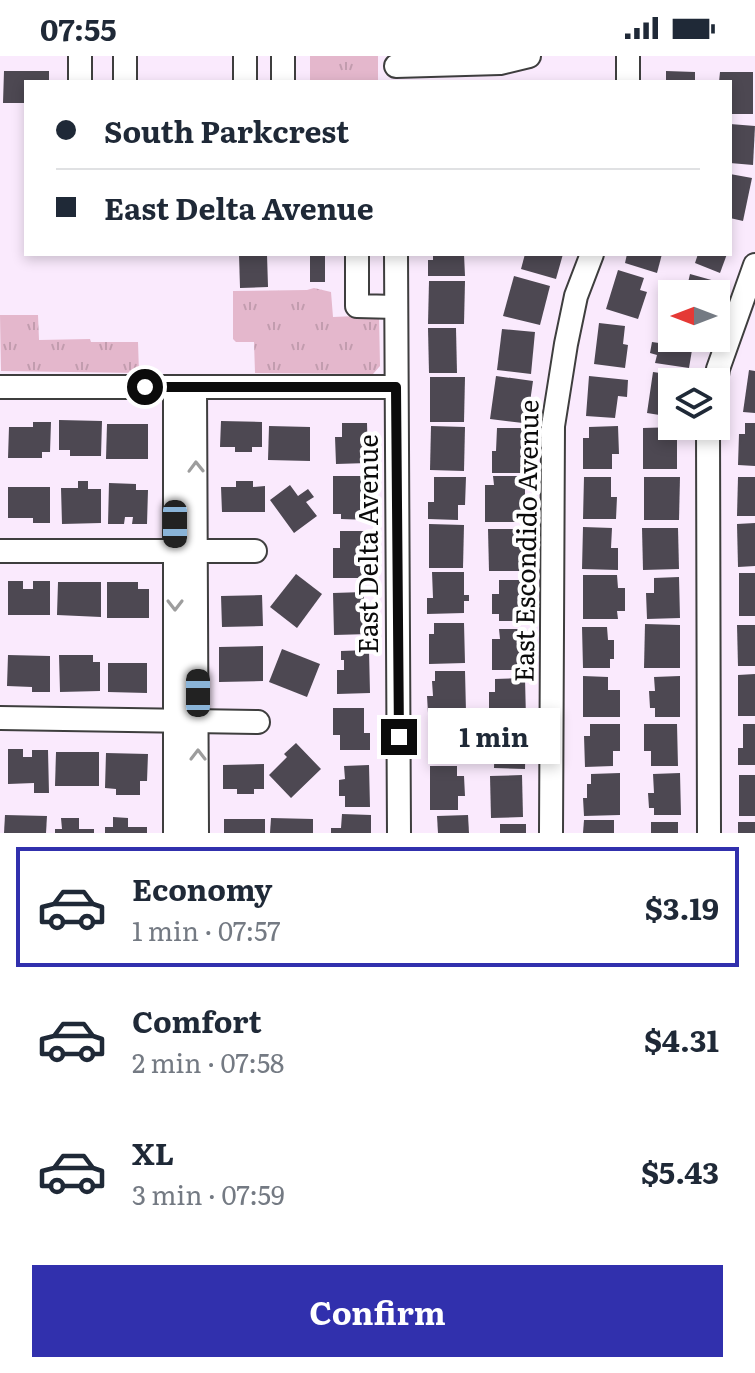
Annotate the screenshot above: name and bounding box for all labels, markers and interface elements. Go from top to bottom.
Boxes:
text: 07:55 [40,6,117,50]
text: South Parkcrest [104,108,349,152]
text: East Delta Avenue [104,185,374,229]
north arrow [658,280,730,352]
map controls [658,280,730,440]
button: layers [658,368,730,440]
route start [127,369,163,405]
street label: East Escondido Avenue [503,399,546,683]
street label: East Delta Avenue [347,434,386,654]
one-way arrow [187,460,205,473]
car [163,500,187,548]
one-way arrow [166,599,184,612]
car [186,669,210,717]
callout: 1 min [427,709,559,765]
text: 1 min [459,716,529,755]
route end [381,719,417,755]
one-way arrow [189,748,207,761]
text: Economy [132,866,272,910]
icon: car [36,871,108,943]
text: $3.19 [645,885,719,929]
text: 1 min · 07:57 [132,910,281,949]
text: Comfort [132,998,262,1042]
icon: car [36,1003,108,1075]
text: $4.31 [644,1017,719,1061]
text: 2 min · 07:58 [132,1042,284,1081]
text: XL [132,1130,174,1174]
icon: car [36,1135,108,1207]
text: $5.43 [641,1149,719,1193]
text: 3 min · 07:59 [132,1174,285,1213]
button: Confirm [32,1265,723,1357]

